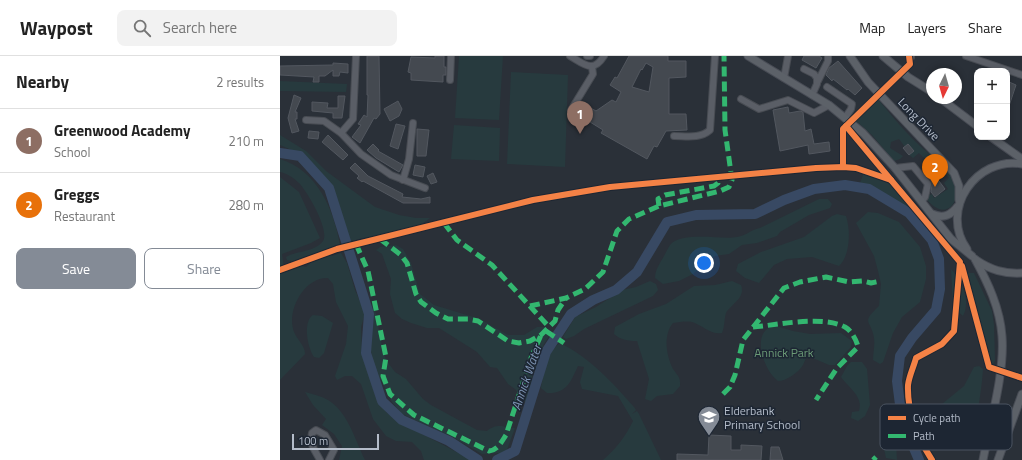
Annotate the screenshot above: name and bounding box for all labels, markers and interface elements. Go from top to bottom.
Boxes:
search box [117,10,397,46]
text: Waypost [20,13,93,42]
text: Search here [163,16,237,39]
icon: search [131,17,153,39]
text: Map [859,17,885,38]
text: Layers [907,17,946,38]
text: Share [968,17,1002,38]
north arrow [926,68,962,104]
map controls [974,68,1010,140]
button: + [974,68,1010,104]
text: Nearby [16,69,69,95]
text: 2 results [216,72,264,92]
street label: Long Drive [894,93,944,145]
pin: 1 [567,101,593,134]
button: − [974,104,1010,140]
text: Greenwood Academy [54,119,191,142]
text: 1 [25,131,33,151]
text: 210 m [228,131,264,151]
text: School [54,142,90,162]
pin: 2 [922,154,948,187]
text: Greggs [54,183,100,206]
text: 2 [25,195,33,215]
text: 280 m [228,195,264,215]
text: Restaurant [54,206,115,226]
button: Save [16,248,136,289]
button: Share [144,248,264,289]
your location [694,253,714,273]
water label: Annick Water [505,340,547,412]
park label: Annick Park [754,343,814,362]
place label: Elderbank Primary School [724,401,800,434]
school or university icon: Elderbank Primary School [696,404,722,437]
legend [880,404,1012,450]
text: Cycle path [913,410,961,426]
text: Path [913,428,935,444]
scale bar [292,432,379,451]
text: 100 m [298,433,328,449]

